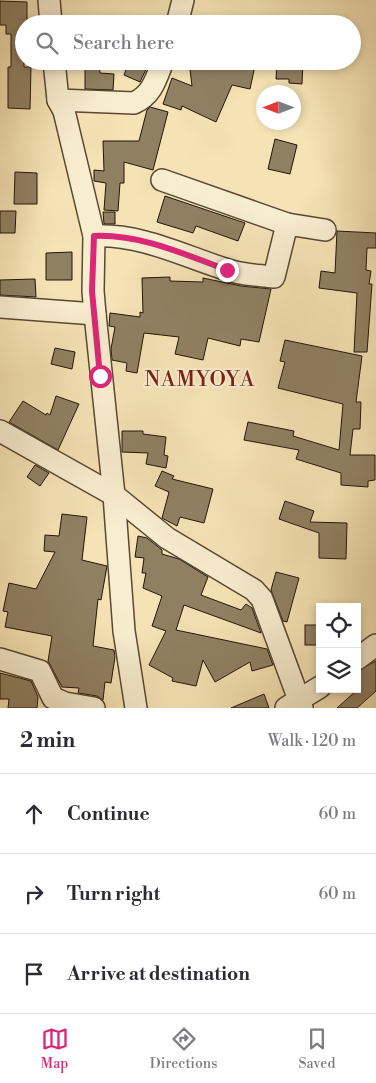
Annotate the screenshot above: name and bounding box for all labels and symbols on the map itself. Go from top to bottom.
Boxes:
north arrow [256,85,301,130]
route end [216,259,239,282]
route start [89,365,112,388]
district label: NAMYOYA [144,367,256,393]

